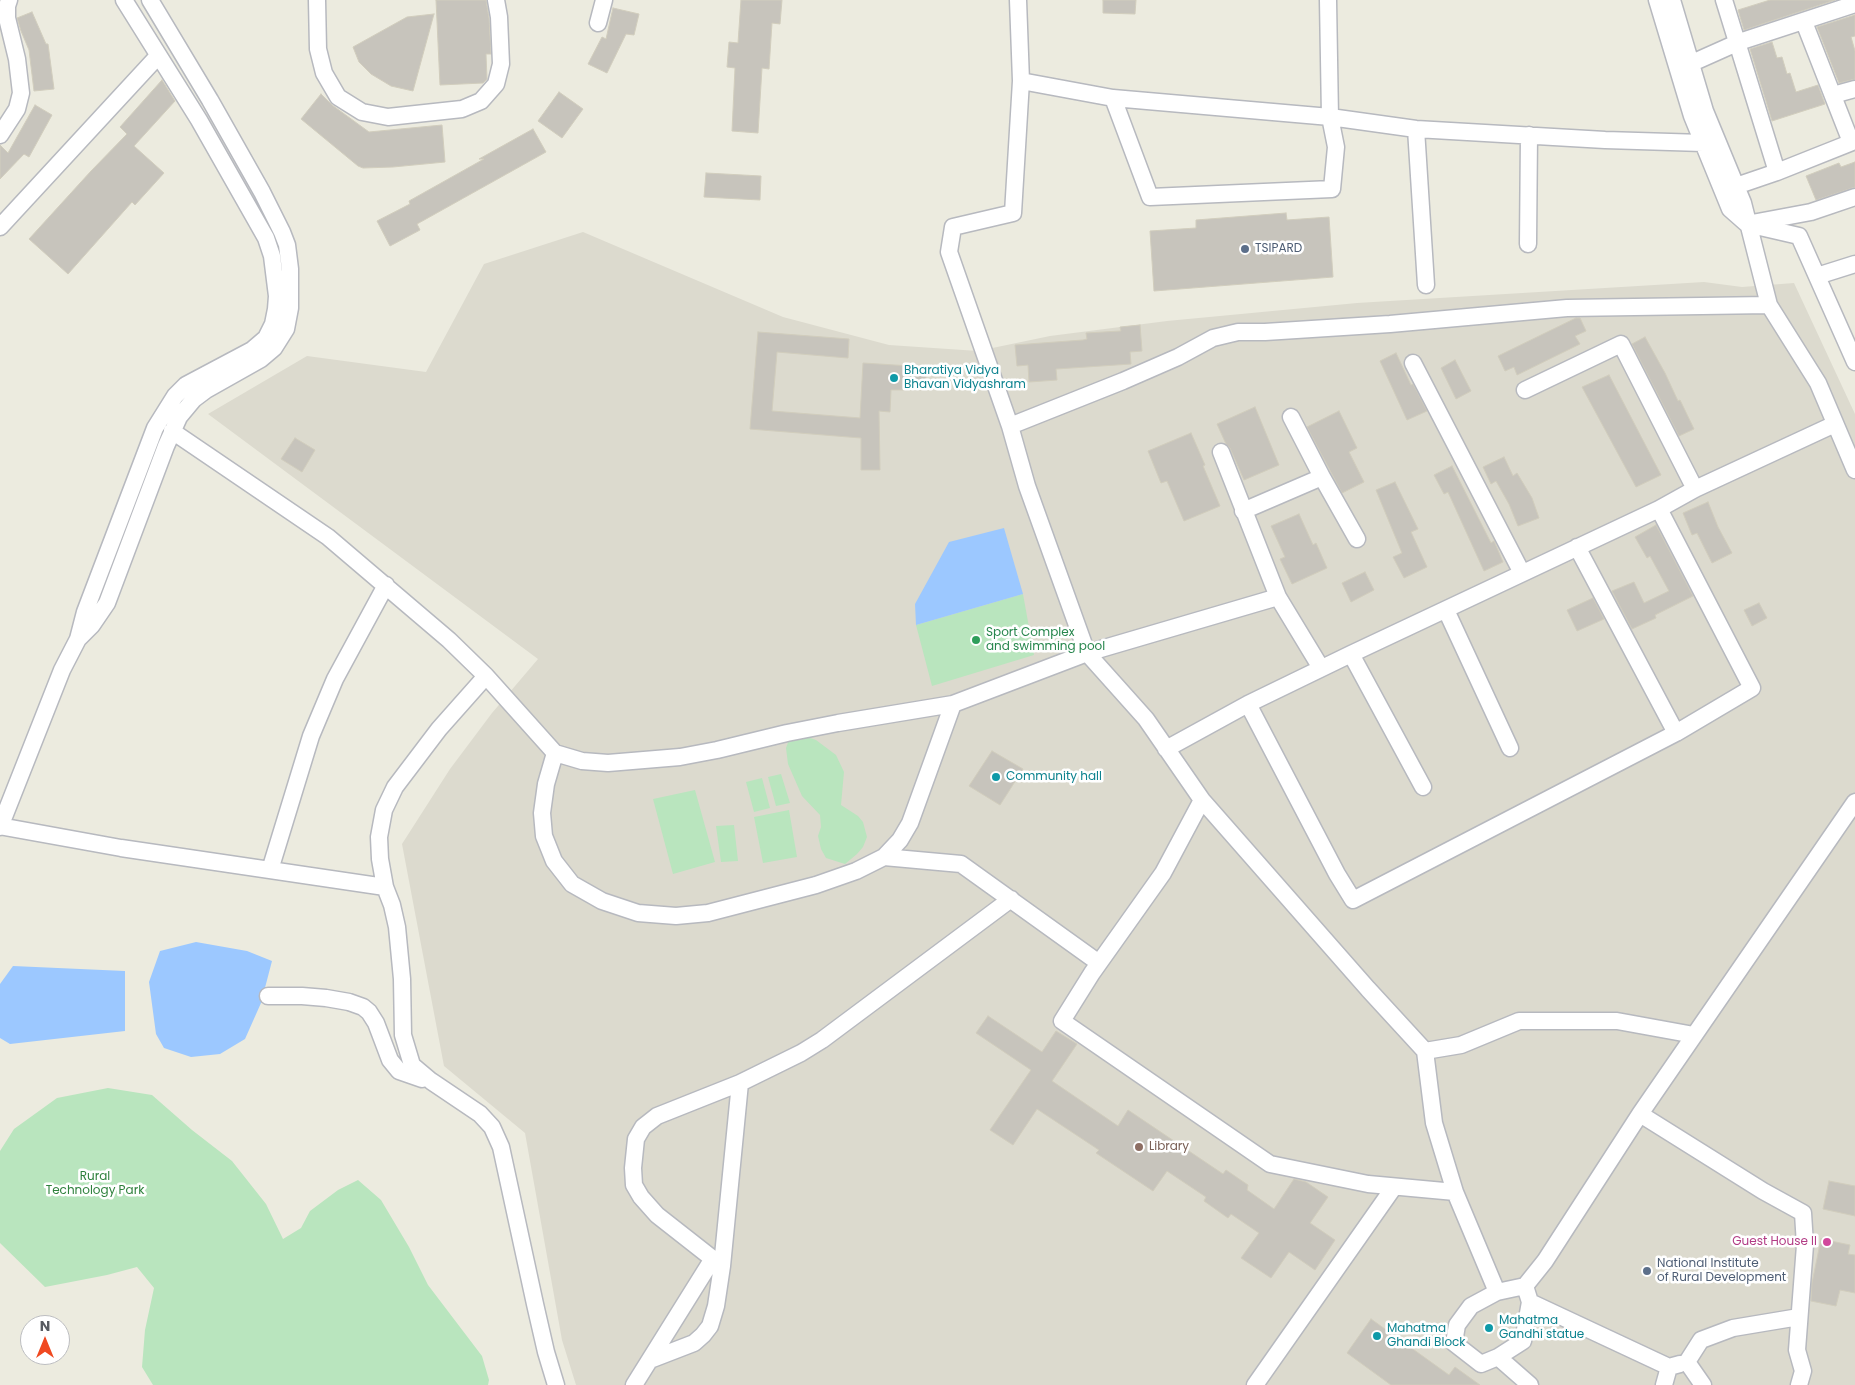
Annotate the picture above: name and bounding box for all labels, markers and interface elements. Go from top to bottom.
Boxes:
place label: TSIPARD [1255,242,1302,256]
marker: TSIPARD [1239,243,1251,255]
place label: Bharatiya Vidya Bhavan Vidyashram [904,364,1026,392]
marker: Bharatiya Vidya Bhavan Vidyashram [888,372,900,384]
place label: Sport Complex and swimming pool [986,626,1105,654]
marker: Sport Complex and swimming pool [970,634,982,646]
place label: Community hall [1006,770,1102,784]
marker: Community hall [990,771,1002,783]
place label: Library [1149,1140,1189,1154]
marker: Library [1133,1141,1145,1153]
park label: Rural Technology Park [46,1170,144,1198]
place label: Guest House II [1732,1235,1817,1249]
marker: Guest House II [1821,1236,1833,1248]
place label: National Institute of Rural Development [1657,1257,1786,1285]
marker: National Institute of Rural Development [1641,1265,1653,1277]
place label: Mahatma Gandhi statue [1499,1314,1584,1342]
north arrow [20,1315,70,1365]
text: N [40,1316,50,1336]
place label: Mahatma Ghandi Block [1387,1322,1466,1350]
marker: Mahatma Gandhi statue [1483,1322,1495,1334]
marker: Mahatma Ghandi Block [1371,1330,1383,1342]

